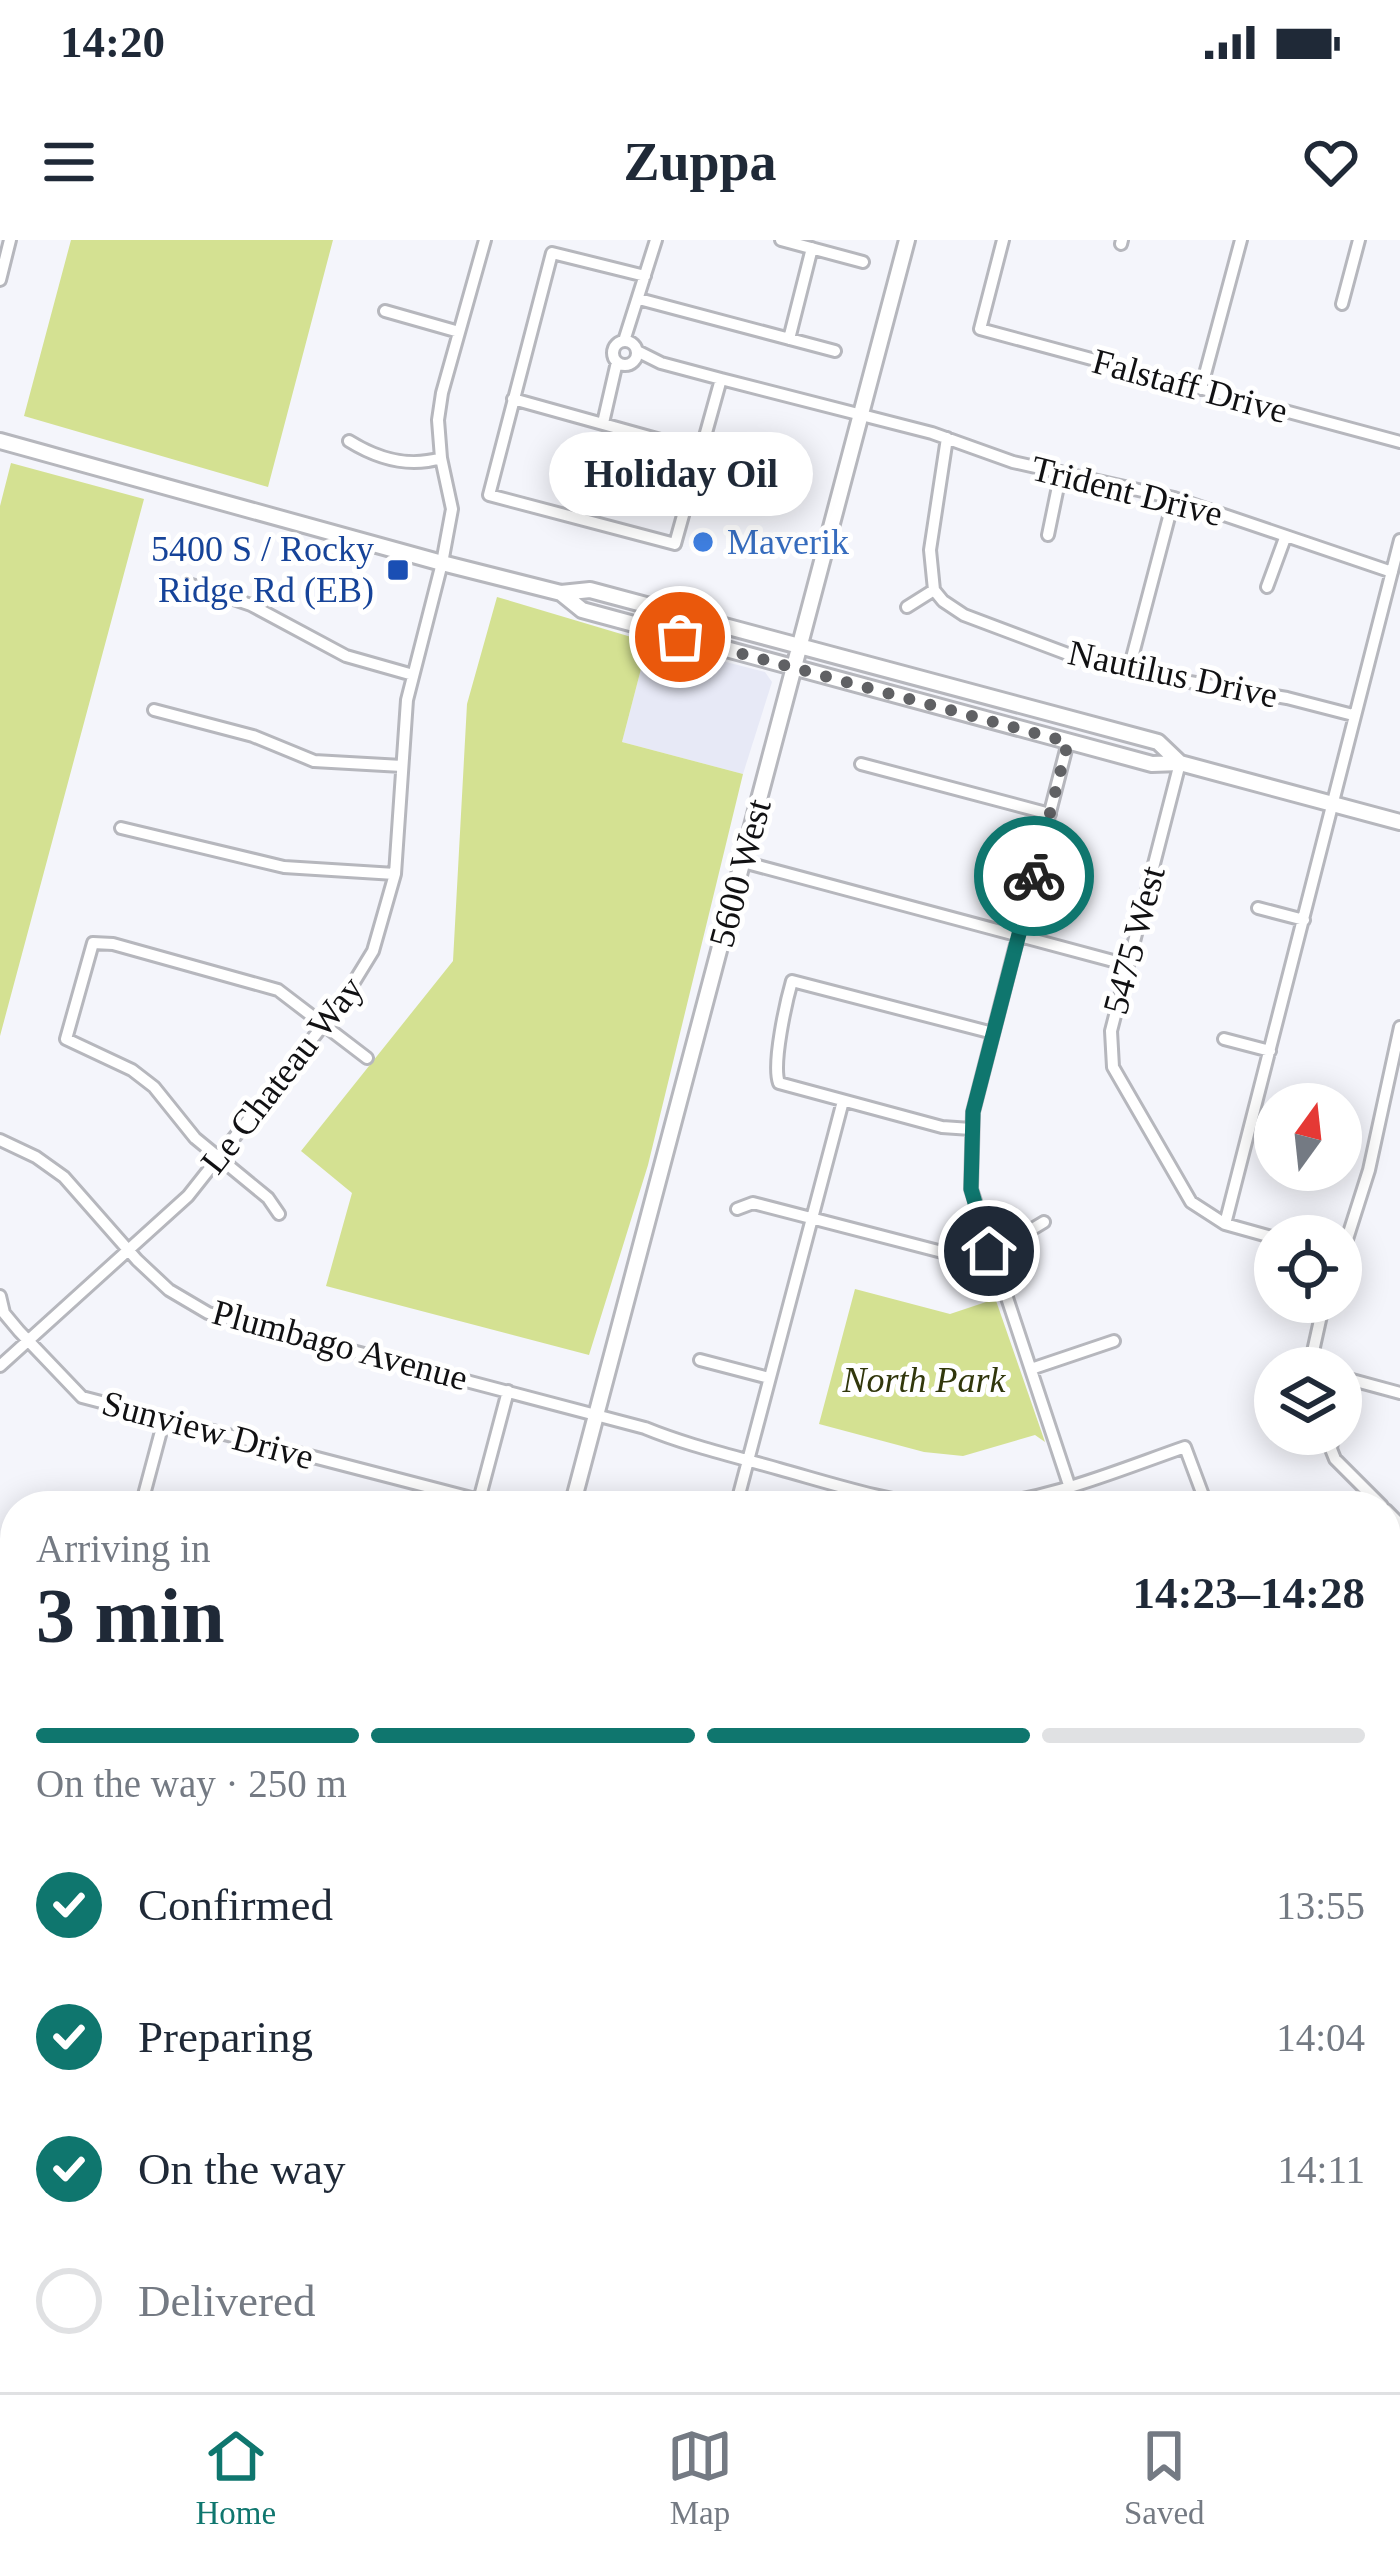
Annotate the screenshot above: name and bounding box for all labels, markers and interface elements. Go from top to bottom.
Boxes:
text: 14:20 [60,17,165,67]
icon: menu [36,129,102,195]
icon: heart [1298,129,1364,195]
text: Zuppa [623,132,777,192]
street label: Falstaff Drive [1088,341,1292,431]
callout: Holiday Oil [548,433,812,517]
street label: Trident Drive [1027,448,1227,534]
text: Holiday Oil [584,452,778,495]
place label: Maverik [727,522,849,562]
place label: 5400 S / Rocky Ridge Rd (EB) [151,529,374,610]
marker: Maverik [690,529,716,555]
marker: 5400 S / Rocky Ridge Rd (EB) [385,557,411,583]
pin [629,586,731,688]
icon: bag [647,604,713,670]
street label: Nautilus Drive [1065,632,1281,716]
street label: 5600 West [701,795,779,951]
courier [974,816,1094,936]
icon: bike [1001,843,1067,909]
street label: 5475 West [1095,862,1173,1018]
street label: Le Chateau Way [193,969,371,1181]
north arrow [1254,1083,1362,1191]
map controls [1254,1083,1362,1455]
pin [938,1200,1040,1302]
button: locate [1254,1215,1362,1323]
icon: home [956,1218,1022,1284]
street label: Plumbago Avenue [208,1292,472,1398]
button: layers [1254,1347,1362,1455]
park label: North Park [841,1360,1007,1400]
street label: Sunview Drive [98,1383,318,1477]
text: Arriving in [36,1527,210,1570]
text: 14:23–14:28 [1133,1568,1365,1618]
text: 3 min [36,1572,225,1659]
text: On the way · 250 m [36,1762,347,1805]
icon: check [36,1872,102,1938]
text: Confirmed [138,1880,333,1930]
text: 13:55 [1276,1884,1365,1927]
icon: check [36,2004,102,2070]
text: Preparing [138,2012,313,2062]
text: 14:04 [1276,2016,1365,2059]
icon: check [36,2136,102,2202]
text: On the way [138,2144,345,2194]
text: 14:11 [1278,2148,1365,2191]
text: Delivered [138,2276,315,2326]
tab: Home [195,2423,276,2532]
tab: Map [667,2423,733,2532]
tab: Saved [1124,2423,1205,2532]

